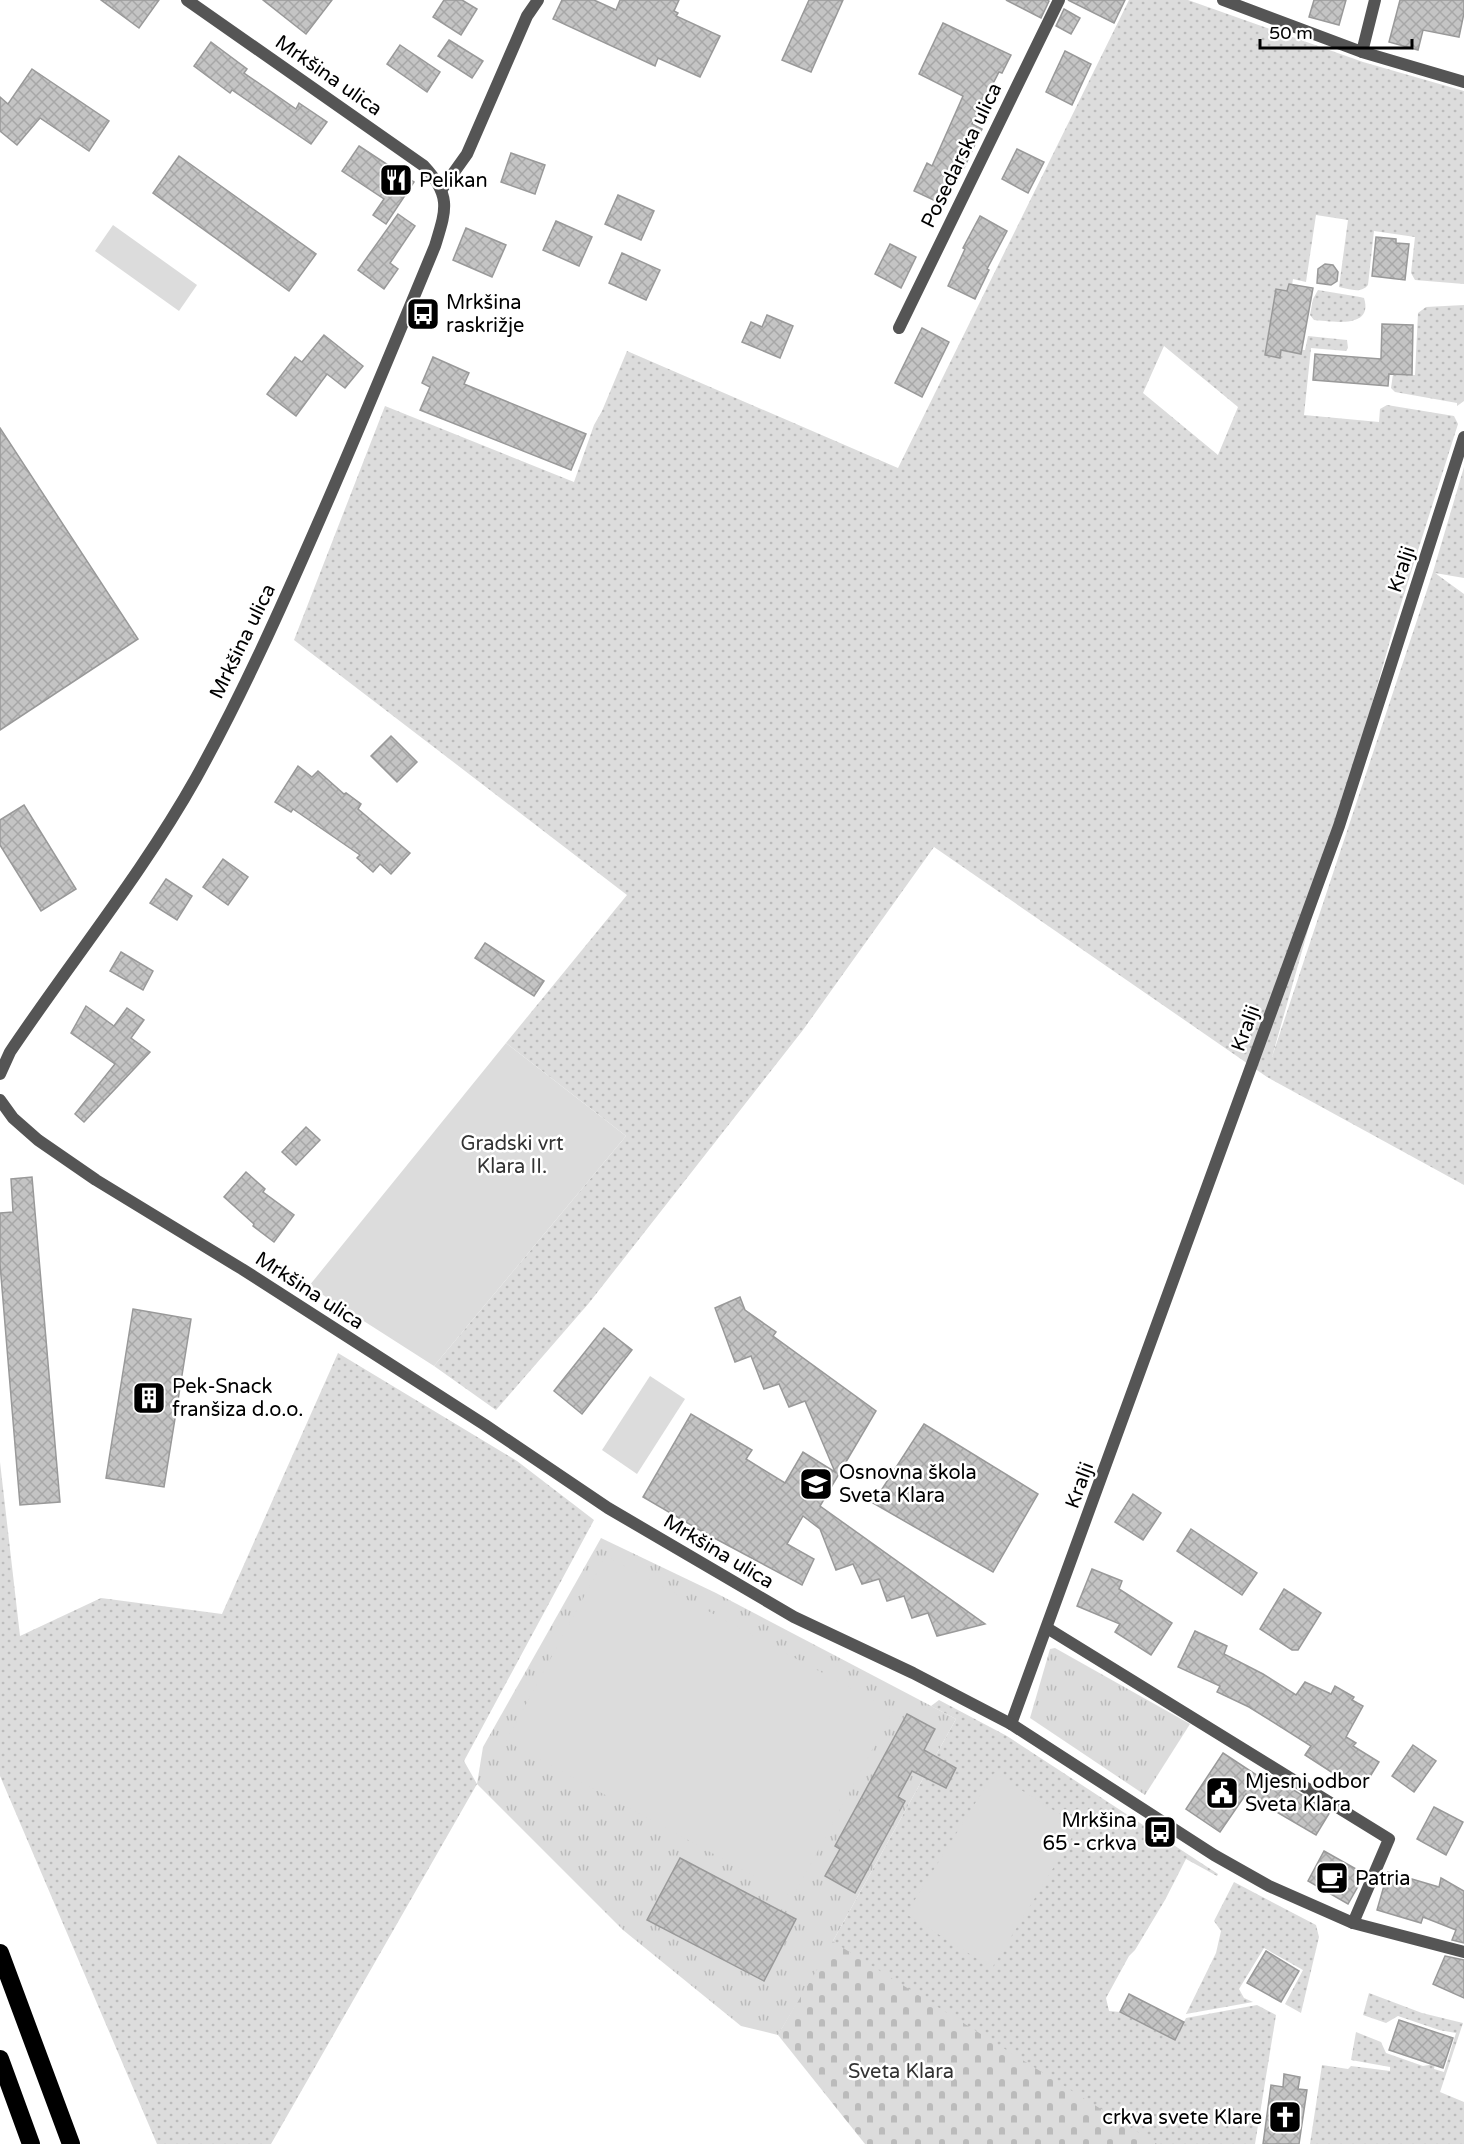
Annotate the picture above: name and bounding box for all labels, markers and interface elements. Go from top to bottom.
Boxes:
scale bar [1260,12,1412,50]
text: 50 m [1269,22,1313,44]
street label: Mrkšina ulica [270,30,386,121]
street label: Posedarska ulica [916,79,1007,232]
restaurant icon: Pelikan [378,162,414,198]
place label: Pelikan [419,169,488,193]
place label: Mrkšina raskrižje [446,291,524,338]
bus stop icon: Mrkšina raskrižje [405,296,441,332]
street label: Kralji [1383,543,1421,596]
street label: Mrkšina ulica [205,580,281,703]
street label: Kralji [1227,1002,1265,1055]
park label: Gradski vrt Klara II. [460,1132,564,1179]
street label: Mrkšina ulica [251,1247,368,1335]
place label: Pek-Snack franšiza d.o.o. [172,1375,303,1422]
building icon: Pek-Snack franšiza d.o.o. [131,1380,167,1416]
street label: Kralji [1061,1459,1099,1512]
place label: Osnovna škola Sveta Klara [839,1461,977,1508]
school or university icon: Osnovna škola Sveta Klara [798,1466,834,1502]
street label: Mrkšina ulica [659,1509,778,1594]
place label: Mjesni odbor Sveta Klara [1245,1770,1370,1817]
public building icon: Mjesni odbor Sveta Klara [1204,1775,1240,1811]
place label: Mrkšina 65 - crkva [1042,1809,1137,1856]
bus stop icon: Mrkšina 65 - crkva [1142,1814,1178,1850]
cafe icon: Patria [1314,1860,1350,1896]
place label: Patria [1355,1867,1410,1891]
park label: Sveta Klara [848,2060,954,2084]
church icon: crkva svete Klare [1267,2099,1303,2135]
place label: crkva svete Klare [1102,2106,1262,2130]

